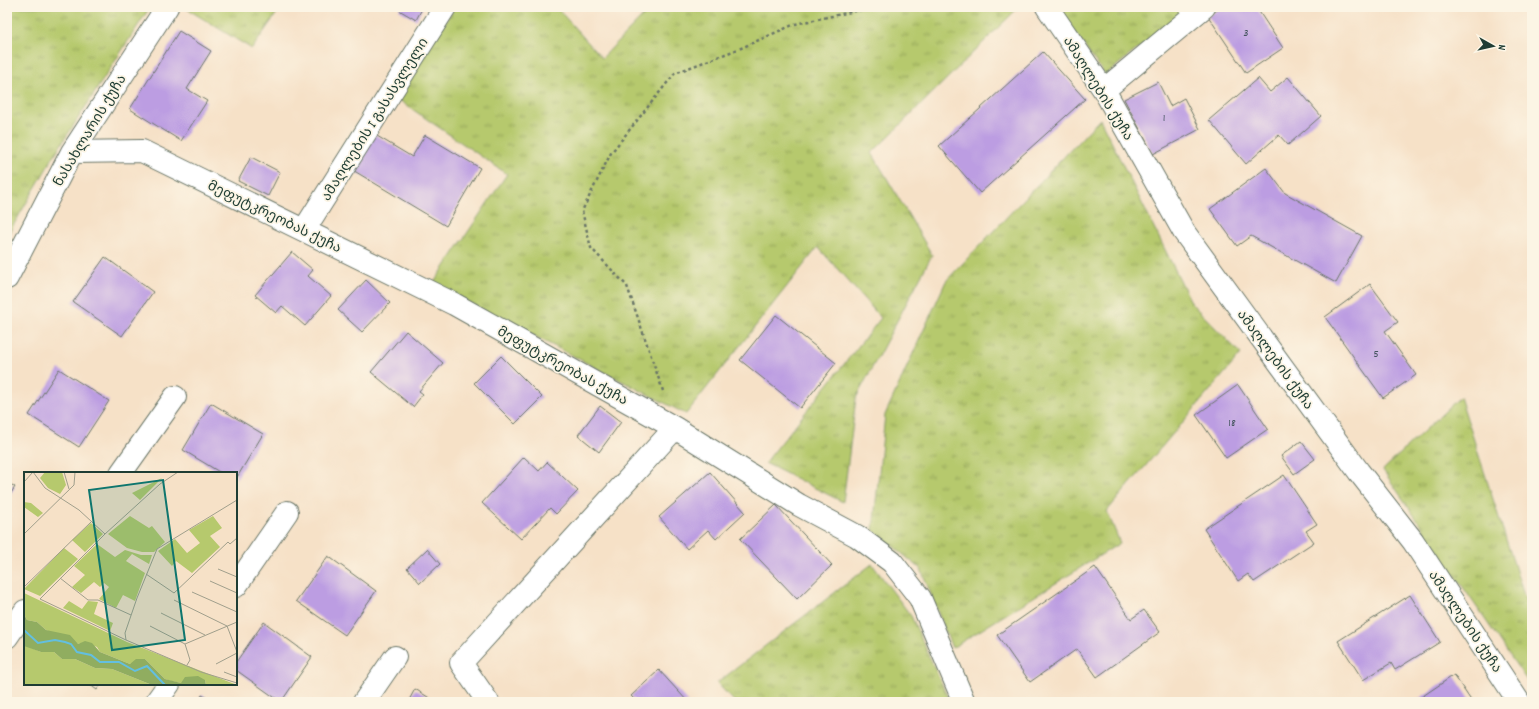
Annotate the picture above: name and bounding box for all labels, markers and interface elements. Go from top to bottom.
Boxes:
house number: 3 [1243,25,1249,42]
north arrow [1473,26,1513,66]
street label: ამაღლების ქუჩა [1057,33,1137,145]
street label: ამაღლების I გასასვლელი [317,35,434,205]
text: N [1493,43,1509,51]
street label: ნასახლარის ქუჩა [49,71,132,191]
house number: 1 [1163,110,1165,127]
street label: მეფუტკრეობას ქუჩა [204,177,344,259]
street label: ამაღლების ქუჩა [1231,306,1318,414]
street label: მეფუტკრეობას ქუჩა [493,322,631,411]
house number: 5 [1373,346,1379,363]
house number: 18 [1228,415,1236,432]
inset map [24,472,237,685]
street label: ამაღლების ქუჩა [1423,567,1506,677]

